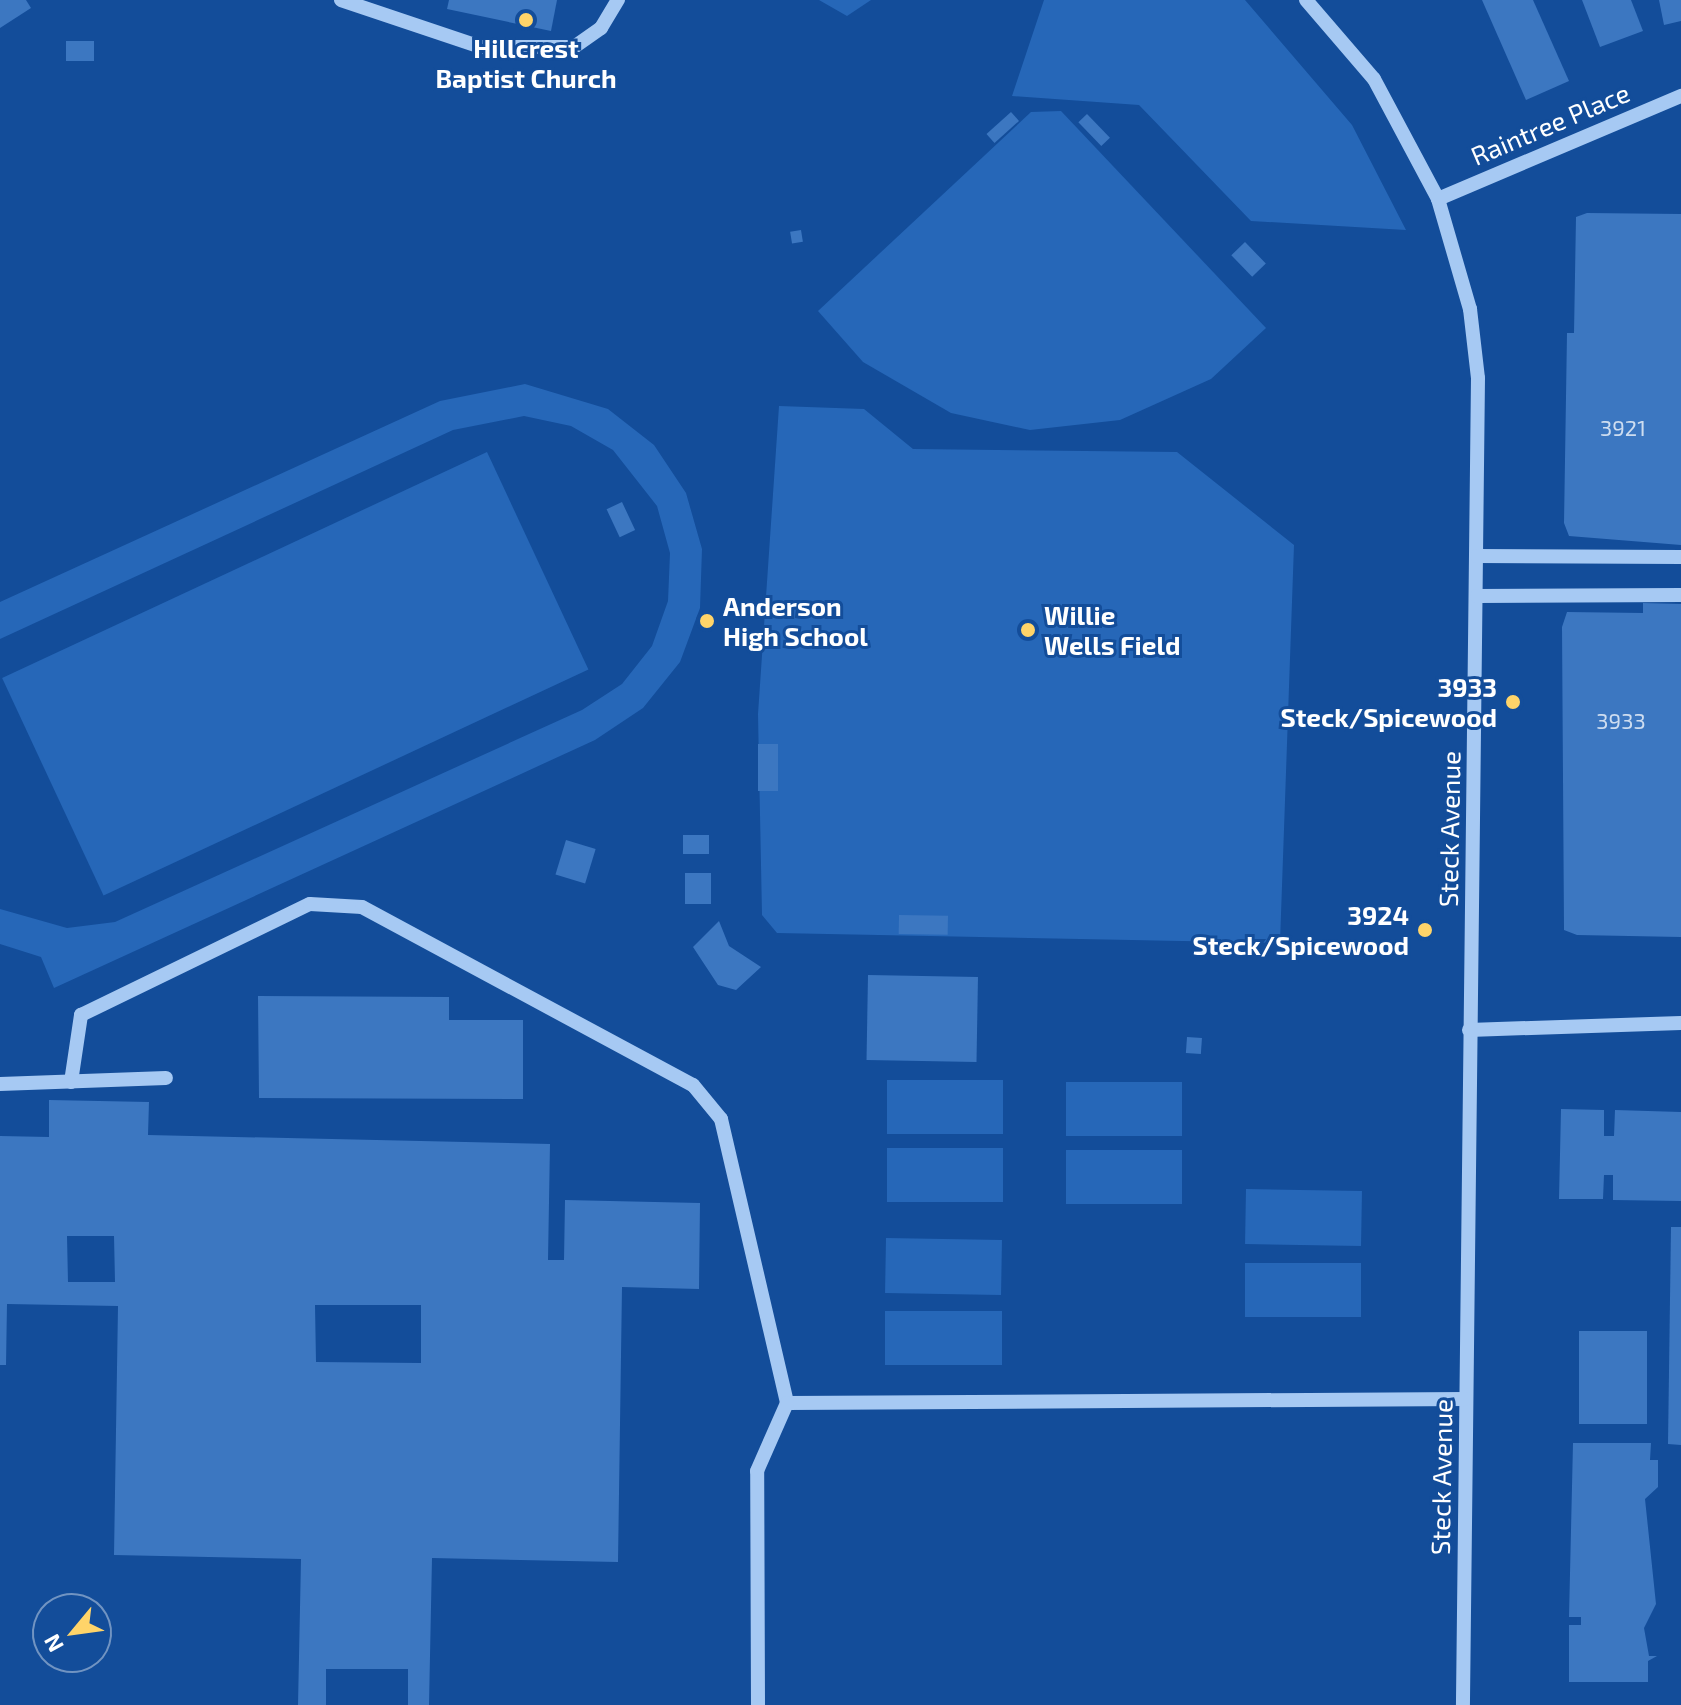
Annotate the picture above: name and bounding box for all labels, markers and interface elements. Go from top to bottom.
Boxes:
marker: Hillcrest Baptist Church [517,11,535,29]
place label: Hillcrest Baptist Church [435,32,617,94]
street label: Raintree Place [1466,77,1634,171]
house number: 3921 [1600,415,1646,441]
place label: Anderson High School [723,590,868,652]
place label: Willie Wells Field [1044,599,1180,660]
marker: Anderson High School [698,612,716,630]
marker: Willie Wells Field [1019,621,1037,639]
place label: 3933 Steck/Spicewood [1281,671,1497,732]
marker: 3933 Steck/Spicewood [1504,693,1522,711]
house number: 3933 [1596,708,1646,734]
street label: Steck Avenue [1432,750,1466,908]
place label: 3924 Steck/Spicewood [1193,899,1409,960]
marker: 3924 Steck/Spicewood [1416,921,1434,939]
street label: Steck Avenue [1424,1398,1458,1556]
north arrow [32,1593,112,1673]
text: N [38,1630,68,1657]

